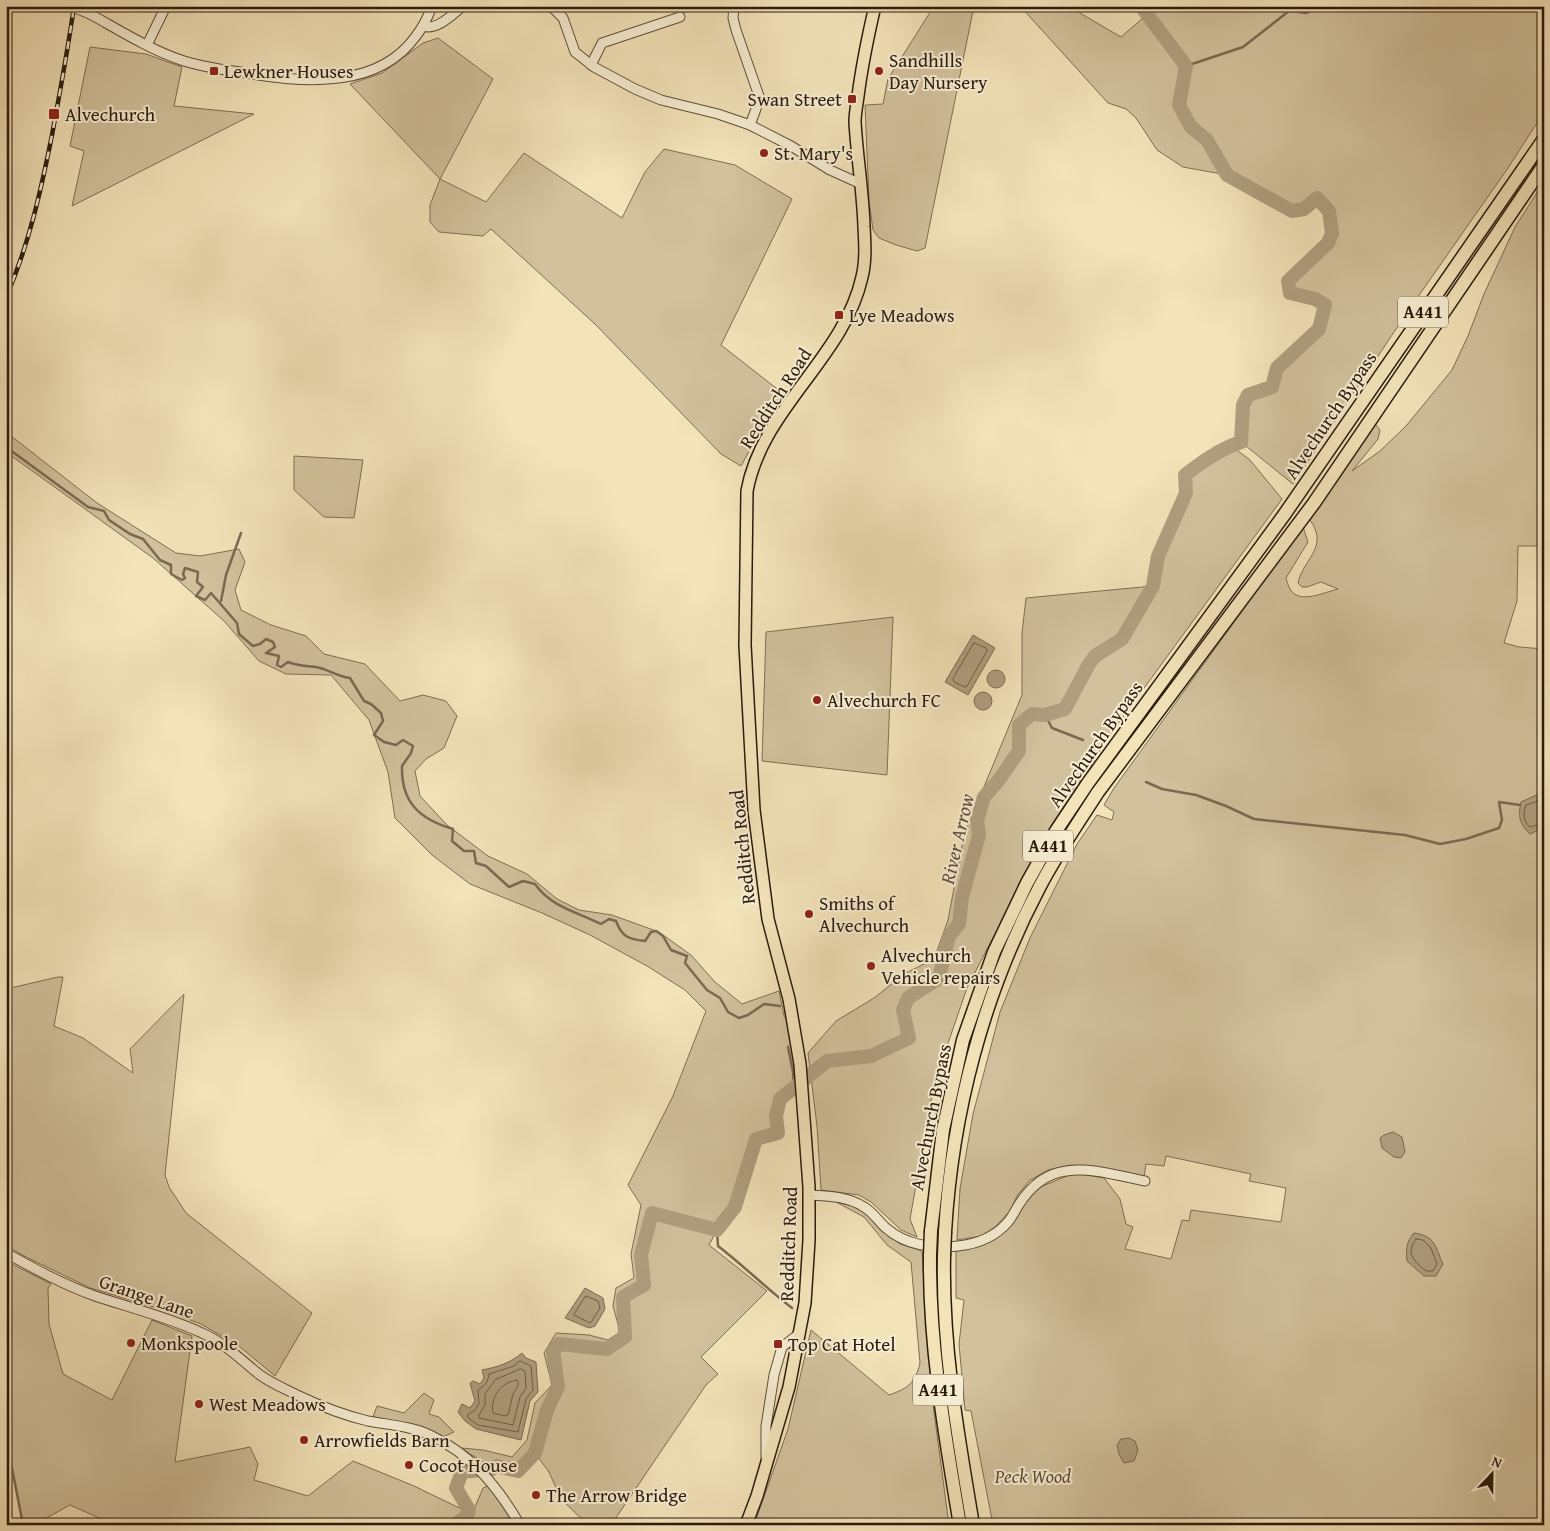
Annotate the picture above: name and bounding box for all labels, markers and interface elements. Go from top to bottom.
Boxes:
place label: Sandhills Day Nursery [889,46,988,96]
place label: Lewkner Houses [224,57,354,85]
marker: Lewkner Houses [208,65,220,77]
marker: Sandhills Day Nursery [873,65,885,77]
place label: Swan Street [748,85,842,113]
marker: Swan Street [846,93,858,105]
place label: Alvechurch [65,100,156,128]
marker: Alvechurch [47,107,61,121]
place label: St. Mary's [774,139,853,167]
marker: St. Mary's [758,147,770,159]
road number: A441 [1398,296,1448,328]
place label: Lye Meadows [849,301,955,329]
marker: Lye Meadows [833,309,845,321]
street label: Redditch Road [732,341,819,454]
street label: Alvechurch Bypass [1277,345,1383,485]
street label: Alvechurch Bypass [1041,675,1149,813]
place label: Alvechurch FC [827,686,941,714]
marker: Alvechurch FC [811,694,823,706]
street label: Redditch Road [722,788,762,906]
water label: River Arrow [932,791,981,888]
road number: A441 [1023,830,1073,861]
place label: Smiths of Alvechurch [819,889,910,939]
marker: Smiths of Alvechurch [803,908,815,920]
place label: Alvechurch Vehicle repairs [881,941,1000,991]
marker: Alvechurch Vehicle repairs [865,960,877,972]
street label: Alvechurch Bypass [902,1041,958,1193]
street label: Redditch Road [772,1185,804,1302]
street label: Grange Lane [96,1267,198,1325]
place label: Monkspoole [141,1329,238,1357]
place label: Top Cat Hotel [788,1330,896,1358]
marker: Monkspoole [125,1337,137,1349]
marker: Top Cat Hotel [772,1338,784,1350]
road number: A441 [913,1374,963,1406]
place label: West Meadows [209,1390,326,1418]
marker: West Meadows [193,1398,205,1410]
place label: Arrowfields Barn [314,1426,450,1454]
marker: Arrowfields Barn [298,1434,310,1446]
north arrow [1468,1448,1518,1498]
place label: Cocot House [419,1451,517,1479]
text: N [1489,1451,1506,1473]
marker: Cocot House [403,1459,415,1471]
park label: Peck Wood [994,1462,1071,1490]
place label: The Arrow Bridge [546,1481,687,1509]
marker: The Arrow Bridge [530,1489,542,1501]

